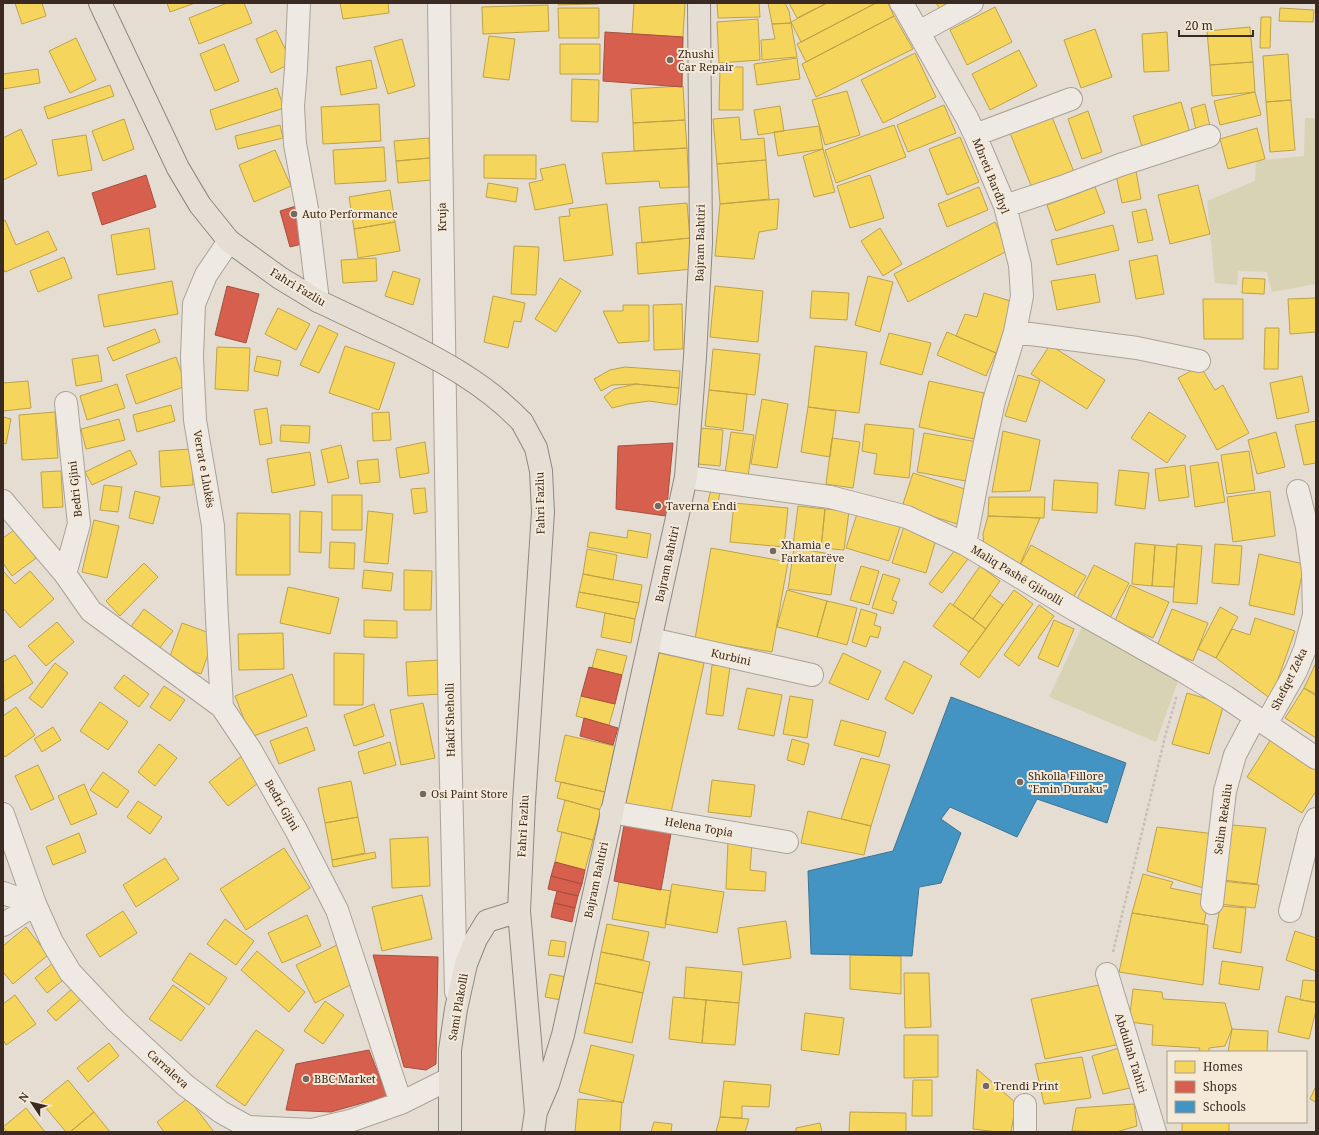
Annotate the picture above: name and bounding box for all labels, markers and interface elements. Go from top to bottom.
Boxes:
scale bar [1179,12,1253,38]
text: 20 m [1185,17,1213,34]
place label: Zhushi Car Repair [678,46,735,74]
marker: Zhushi Car Repair [665,55,675,65]
street label: Mbreti Bardhyl [970,136,1014,216]
street label: Kruja [434,202,449,232]
street label: Bajram Bahtiri [691,204,708,282]
place label: Auto Performance [302,206,398,221]
marker: Auto Performance [289,209,299,219]
street label: Fahri Fazliu [268,264,329,309]
street label: Verrat e Llukës [190,429,219,509]
street label: Bedri Gjini [64,460,85,518]
street label: Fahri Fazliu [531,472,548,534]
place label: Taverna Endi [666,498,737,513]
marker: Taverna Endi [653,501,663,511]
street label: Bajram Bahtiri [651,524,682,603]
place label: Xhamia e Farkatarëve [781,537,845,565]
street label: Maliq Pashë Gjinolli [968,541,1067,608]
marker: Xhamia e Farkatarëve [768,546,778,556]
street label: Kurbini [710,645,753,668]
street label: Shefqet Zeka [1267,645,1310,712]
street label: Hakif Sheholli [441,682,458,757]
place label: Shkolla Fillore "Emin Duraku" [1028,768,1107,796]
street label: Bedri Gjini [262,776,303,833]
marker: Shkolla Fillore "Emin Duraku" [1015,777,1025,787]
street label: Selim Rekaliu [1210,782,1235,855]
place label: Osi Paint Store [431,786,508,801]
marker: Osi Paint Store [418,789,428,799]
street label: Fahri Fazliu [513,794,532,858]
street label: Helena Topia [664,813,734,840]
street label: Bajram Bahtiri [580,840,611,919]
street label: Sami Plakolli [444,972,471,1042]
street label: Abdullah Tahiri [1112,1011,1151,1095]
street label: Carraleva [144,1046,192,1091]
legend [1167,1051,1307,1123]
text: Homes [1203,1058,1243,1075]
place label: BBC Market [314,1071,376,1086]
marker: BBC Market [301,1074,311,1084]
place label: Trendi Print [994,1078,1058,1093]
text: Shops [1203,1078,1237,1095]
marker: Trendi Print [981,1081,991,1091]
north arrow [12,1083,52,1123]
text: N [15,1089,32,1105]
text: Schools [1203,1098,1246,1115]

